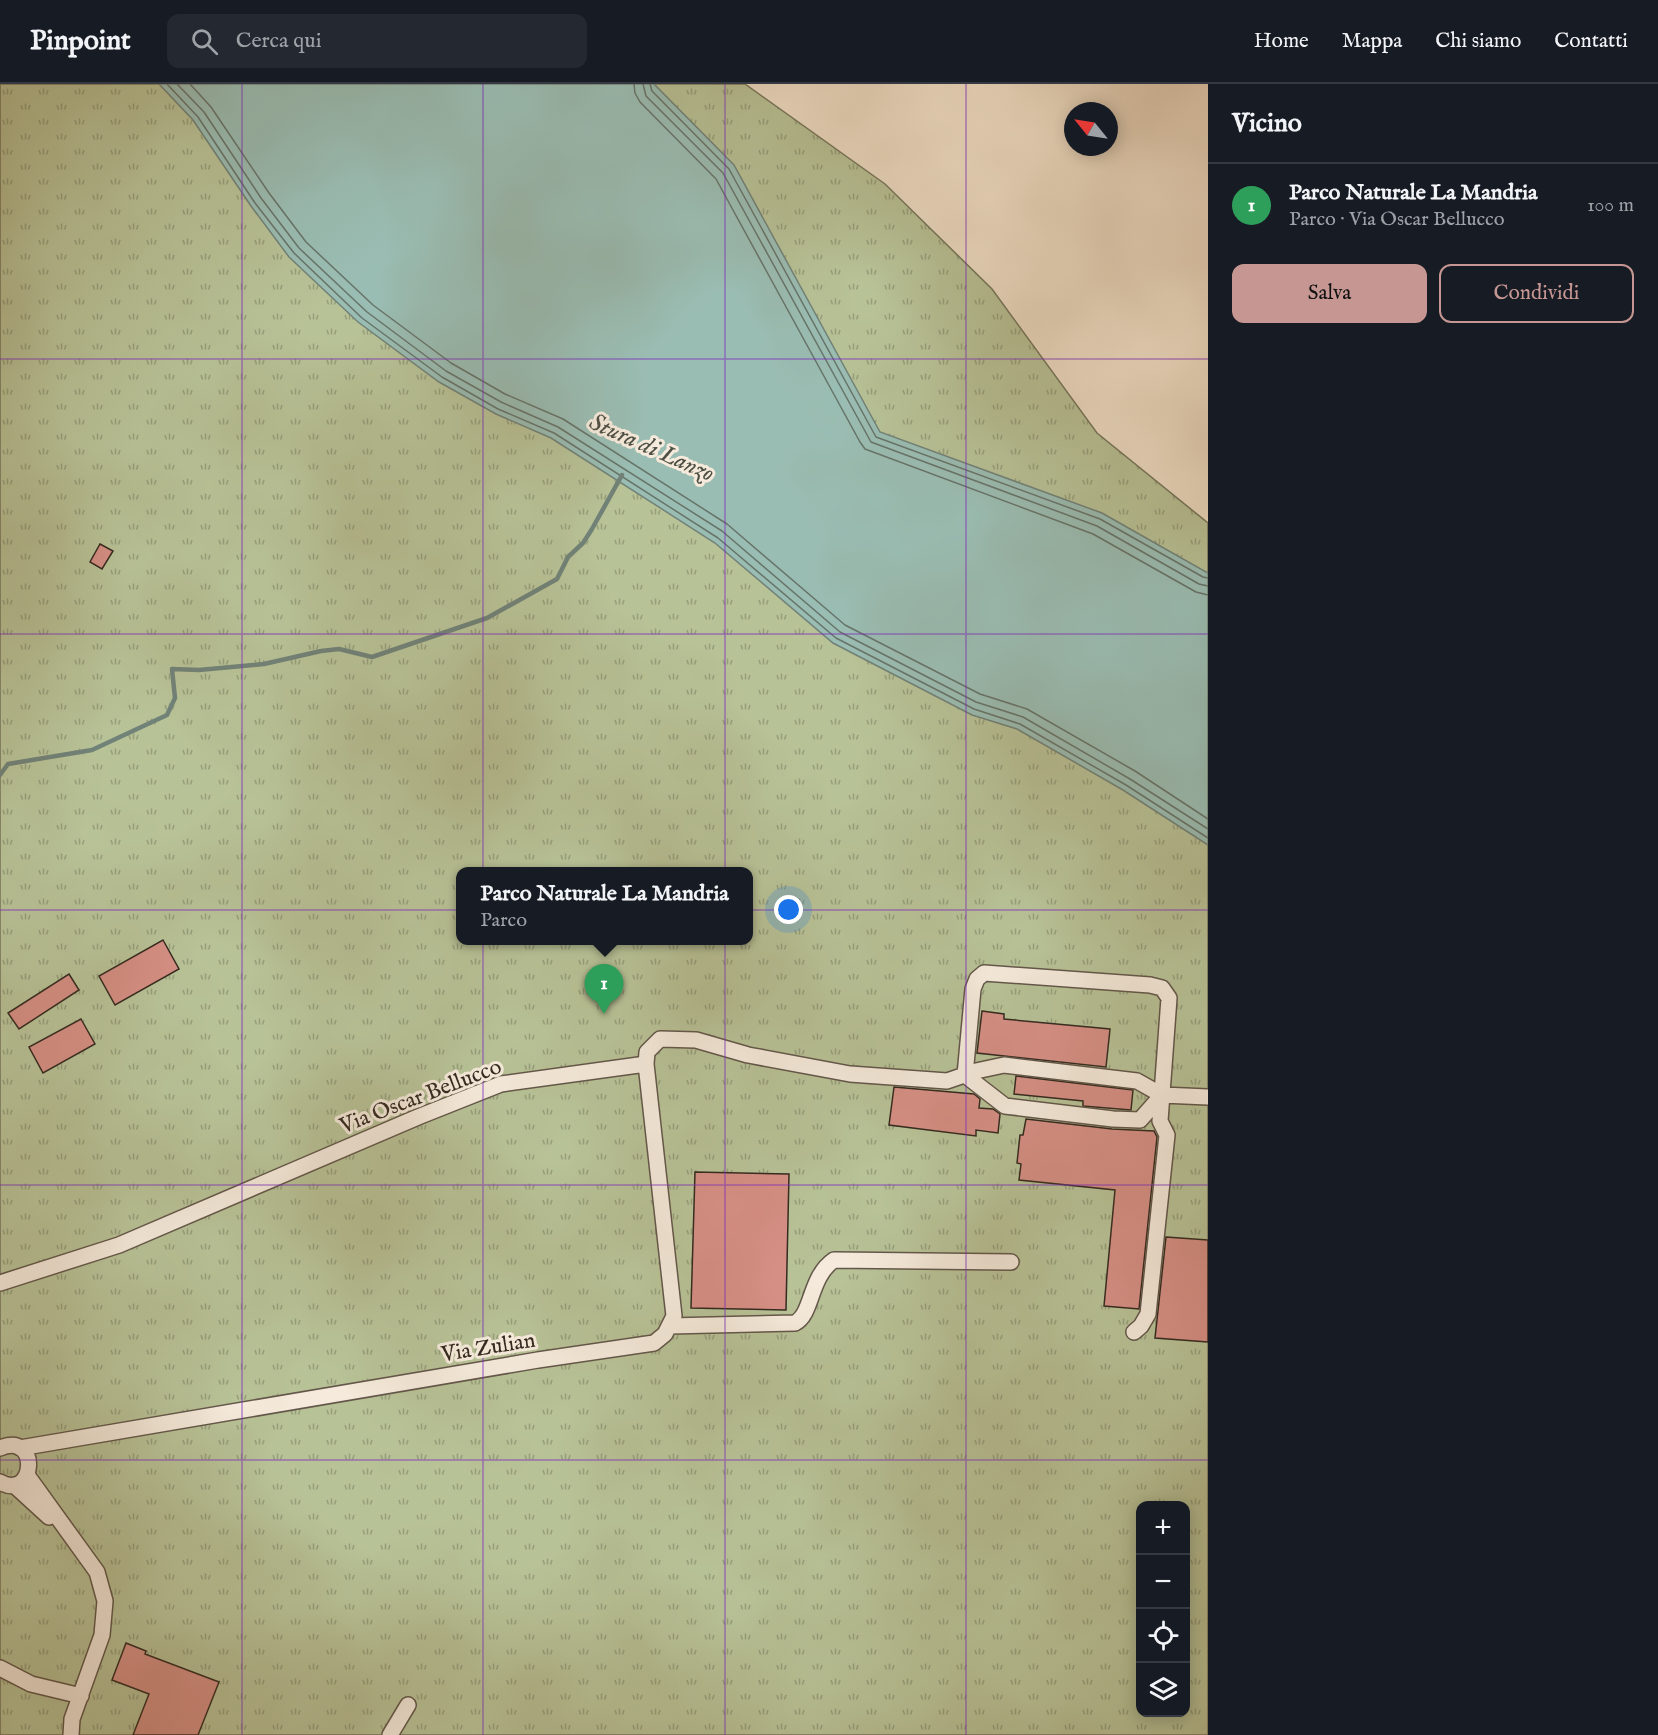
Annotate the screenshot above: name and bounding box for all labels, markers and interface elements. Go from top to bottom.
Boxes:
search box [167,14,587,68]
text: Pinpoint [30,24,131,59]
icon: search [188,25,221,58]
text: Cerca qui [236,27,322,55]
text: Home [1254,28,1309,55]
text: Mappa [1342,28,1402,55]
text: Chi siamo [1435,28,1521,55]
text: Contatti [1554,28,1628,55]
north arrow [1064,102,1118,156]
text: Vicino [1232,107,1302,140]
text: Parco Naturale La Mandria [1289,179,1538,207]
text: 1 [1248,193,1255,218]
text: 100 m [1587,193,1634,218]
text: Parco · Via Oscar Bellucco [1289,207,1505,232]
button: Salva [1232,264,1427,323]
button: Condividi [1439,264,1634,323]
water label: Stura di Lanzo [584,407,719,490]
popup [456,867,753,945]
text: Parco Naturale La Mandria [480,880,729,908]
your location [774,895,803,924]
text: Parco [480,908,527,933]
pin: 1 [584,964,624,1014]
street label: Via Oscar Bellucco [335,1053,506,1141]
street label: Via Zulian [438,1327,537,1369]
map controls [1136,1501,1190,1717]
button: + [1136,1501,1190,1555]
button: − [1136,1555,1190,1609]
button: locate [1136,1609,1190,1663]
button: layers [1136,1663,1190,1717]

